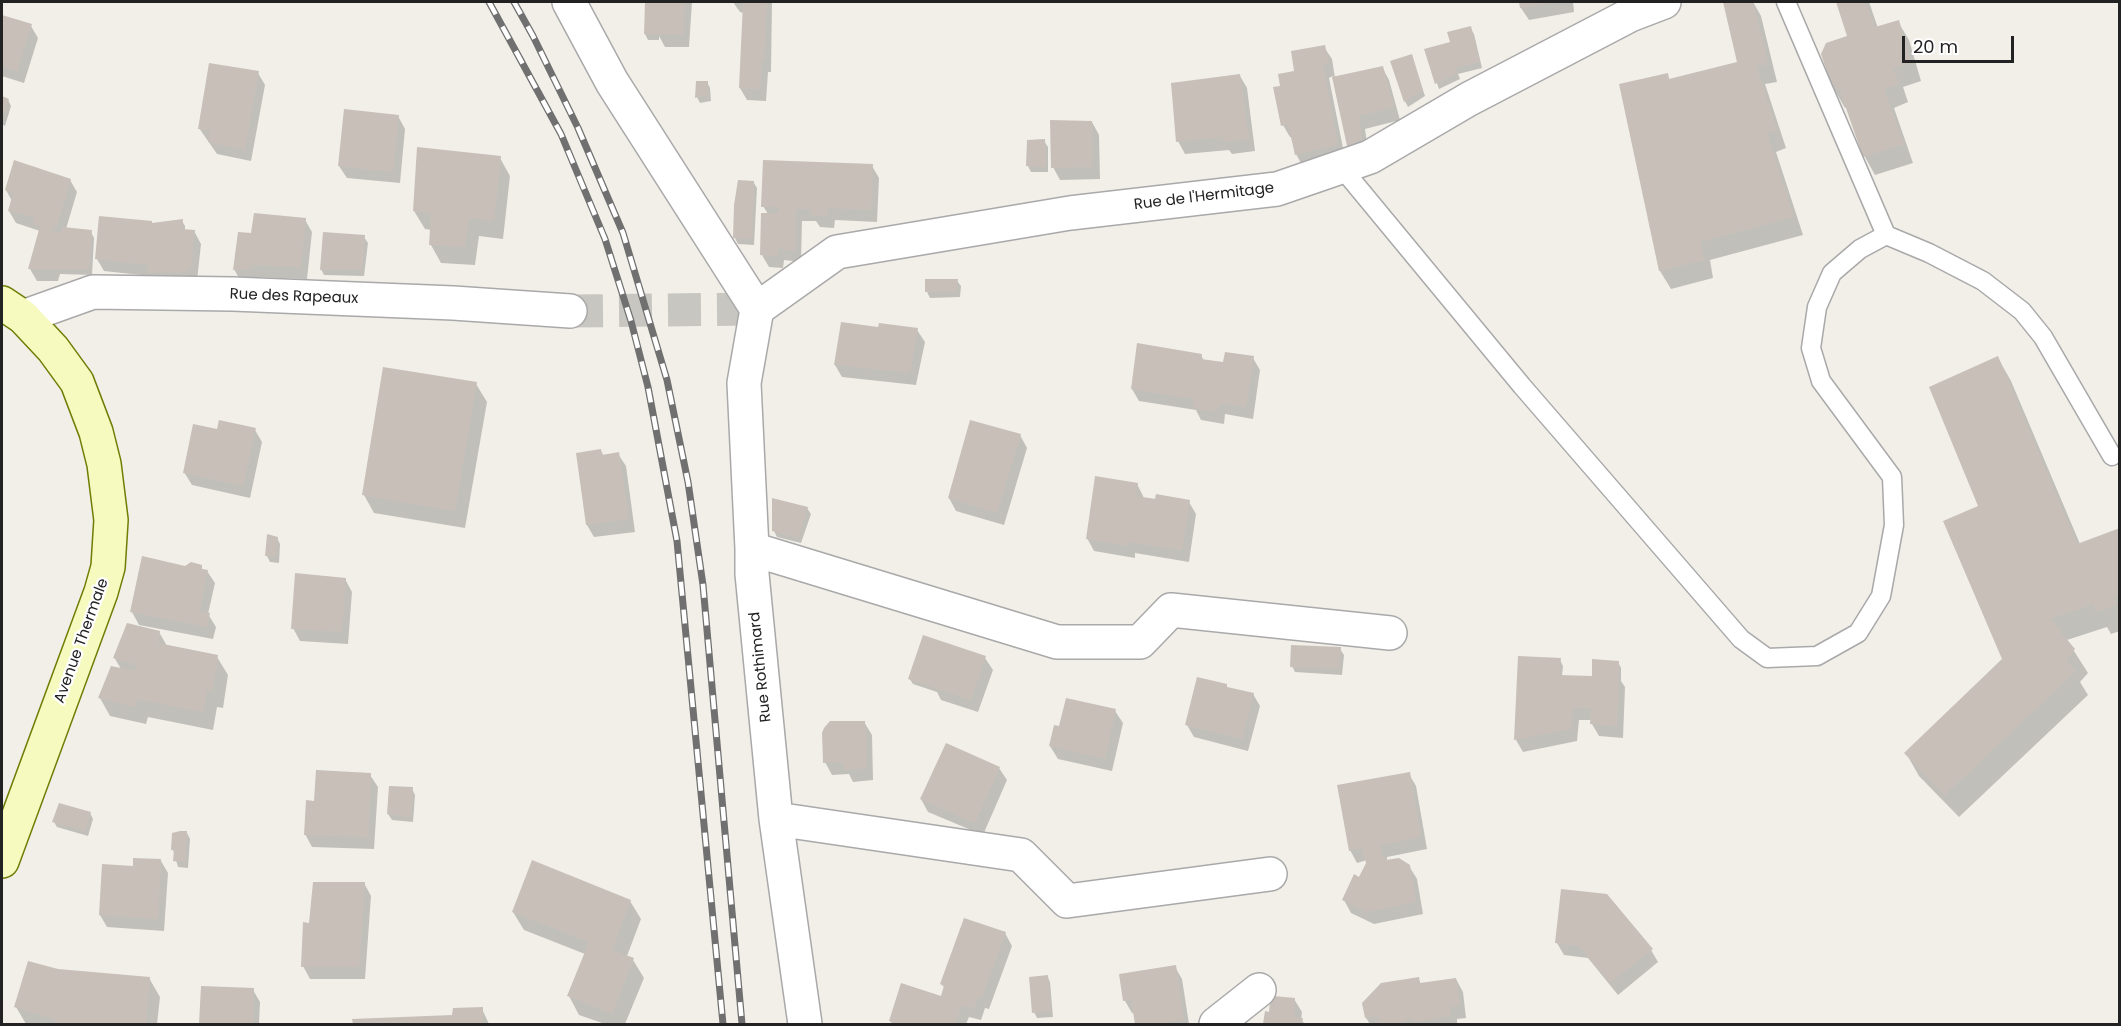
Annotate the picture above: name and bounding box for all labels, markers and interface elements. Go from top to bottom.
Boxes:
scale bar [1905,24,2018,62]
text: 20 m [1913,34,1958,59]
street label: Rue de l'Hermitage [1133,179,1275,215]
street label: Rue des Rapeaux [229,286,359,308]
street label: Avenue Thermale [51,576,113,706]
street label: Rue Rothimard [746,611,776,723]

